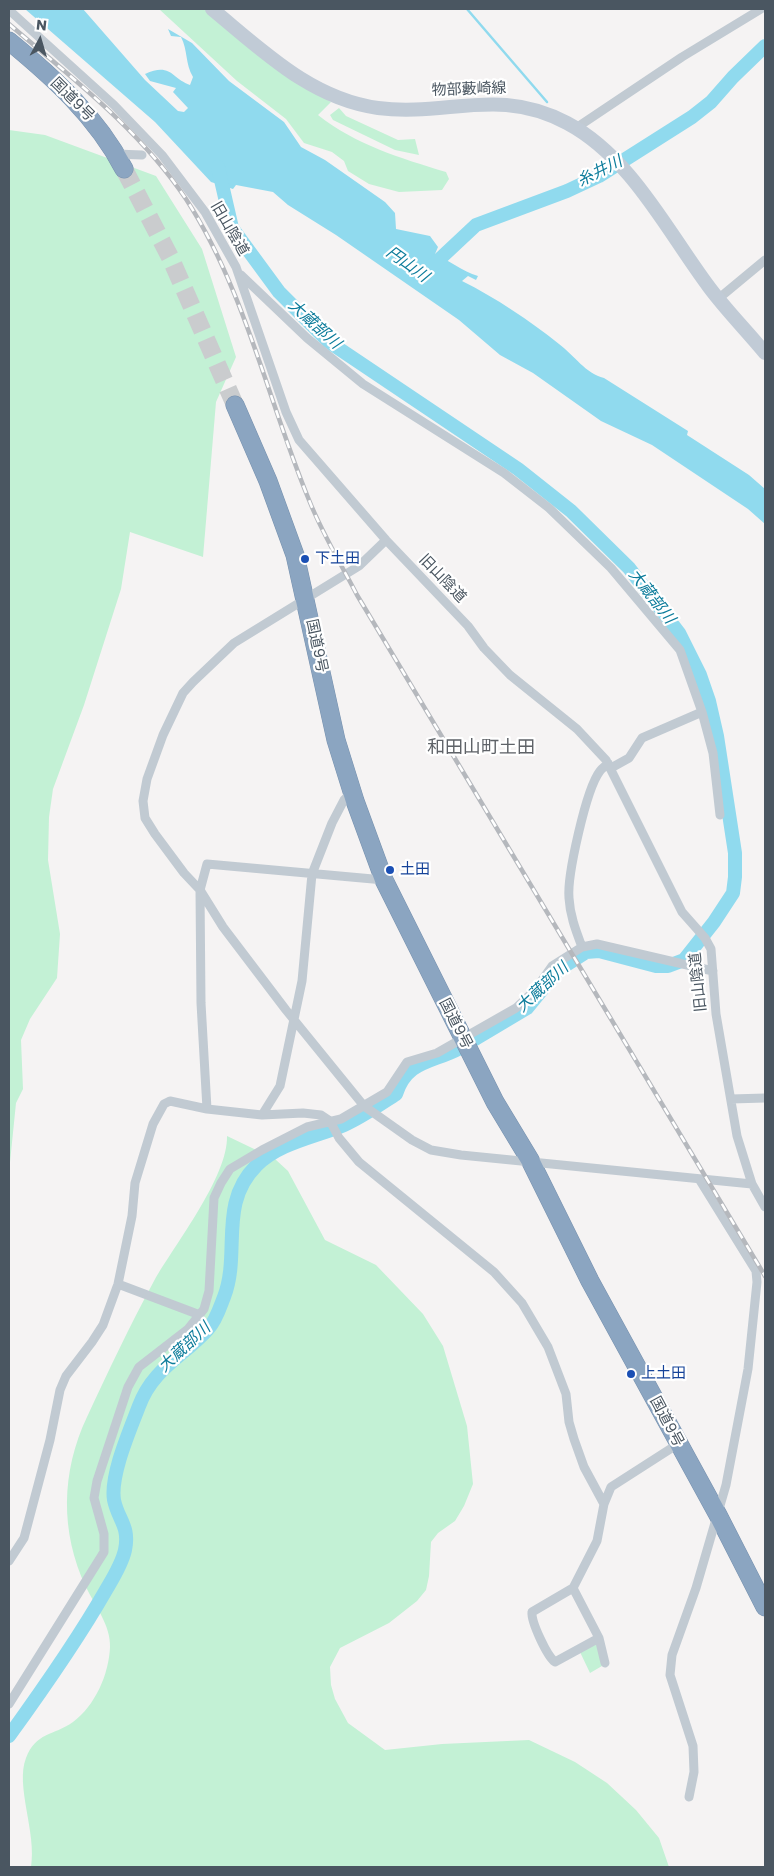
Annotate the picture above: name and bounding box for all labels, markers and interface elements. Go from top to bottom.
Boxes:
north arrow [15,15,65,65]
text: N [35,15,48,36]
street label: 国道9号 [46,74,98,126]
street label: 物部藪崎線 [431,80,507,100]
water label: 糸井川 [574,153,626,191]
street label: 旧山陰道 [206,199,252,259]
water label: 円山川 [382,243,432,287]
water label: 大蔵部川 [284,296,344,354]
place label: 下土田 [315,550,360,568]
street label: 旧山陰道 [415,551,469,607]
marker: 下土田 [299,553,311,565]
water label: 大蔵部川 [624,566,678,628]
street label: 国道9号 [302,617,330,675]
district label: 和田山町土田 [427,737,535,759]
place label: 土田 [400,861,430,879]
marker: 土田 [384,864,396,876]
street label: 旧山陰道 [687,951,711,1013]
water label: 大蔵部川 [513,959,573,1017]
street label: 国道9号 [435,996,475,1052]
water label: 大蔵部川 [155,1319,215,1377]
place label: 上土田 [641,1365,686,1383]
marker: 上土田 [625,1368,637,1380]
street label: 国道9号 [645,1394,687,1450]

